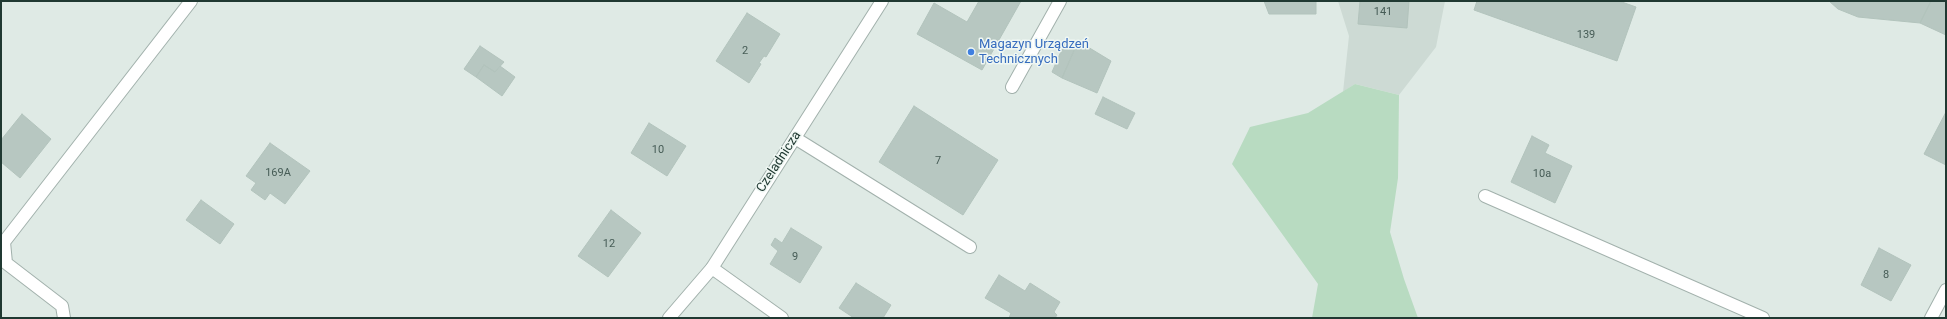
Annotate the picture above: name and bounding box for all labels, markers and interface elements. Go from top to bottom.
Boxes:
house number: 141 [1374,5,1392,19]
house number: 139 [1577,28,1595,42]
place label: Magazyn Urządzeń Technicznych [979,37,1089,68]
house number: 2 [742,44,748,58]
marker: Magazyn Urządzeń Technicznych [966,47,976,57]
street label: Czeladnicza [753,128,805,196]
house number: 10 [652,143,664,157]
house number: 7 [935,154,941,168]
house number: 169A [265,166,291,180]
house number: 10a [1533,167,1551,181]
house number: 12 [603,237,615,251]
house number: 9 [792,250,798,264]
house number: 8 [1883,268,1889,282]

